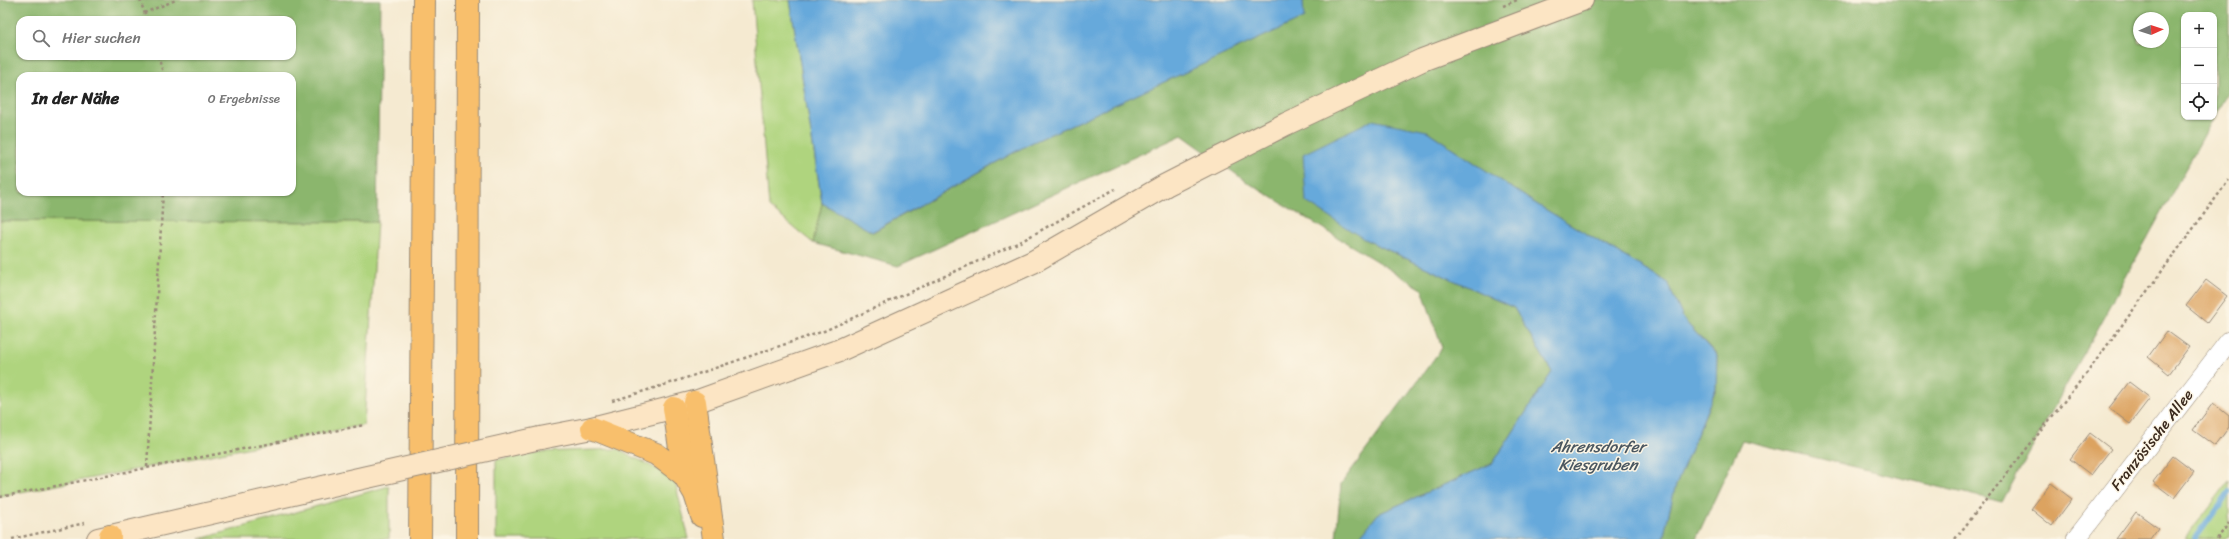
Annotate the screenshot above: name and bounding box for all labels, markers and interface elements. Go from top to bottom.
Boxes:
north arrow [2133,12,2169,48]
map controls [2181,12,2217,120]
button: + [2181,12,2217,48]
search box [16,16,296,60]
text: Hier suchen [62,25,141,51]
icon: search [30,27,52,49]
button: − [2181,48,2217,84]
text: In der Nähe [32,83,119,113]
button: locate [2181,84,2217,120]
text: 0 Ergebnisse [207,87,280,110]
street label: Französische Allee [2104,383,2200,496]
water label: Ahrensdorfer Kiesgruben [1550,432,1649,479]

